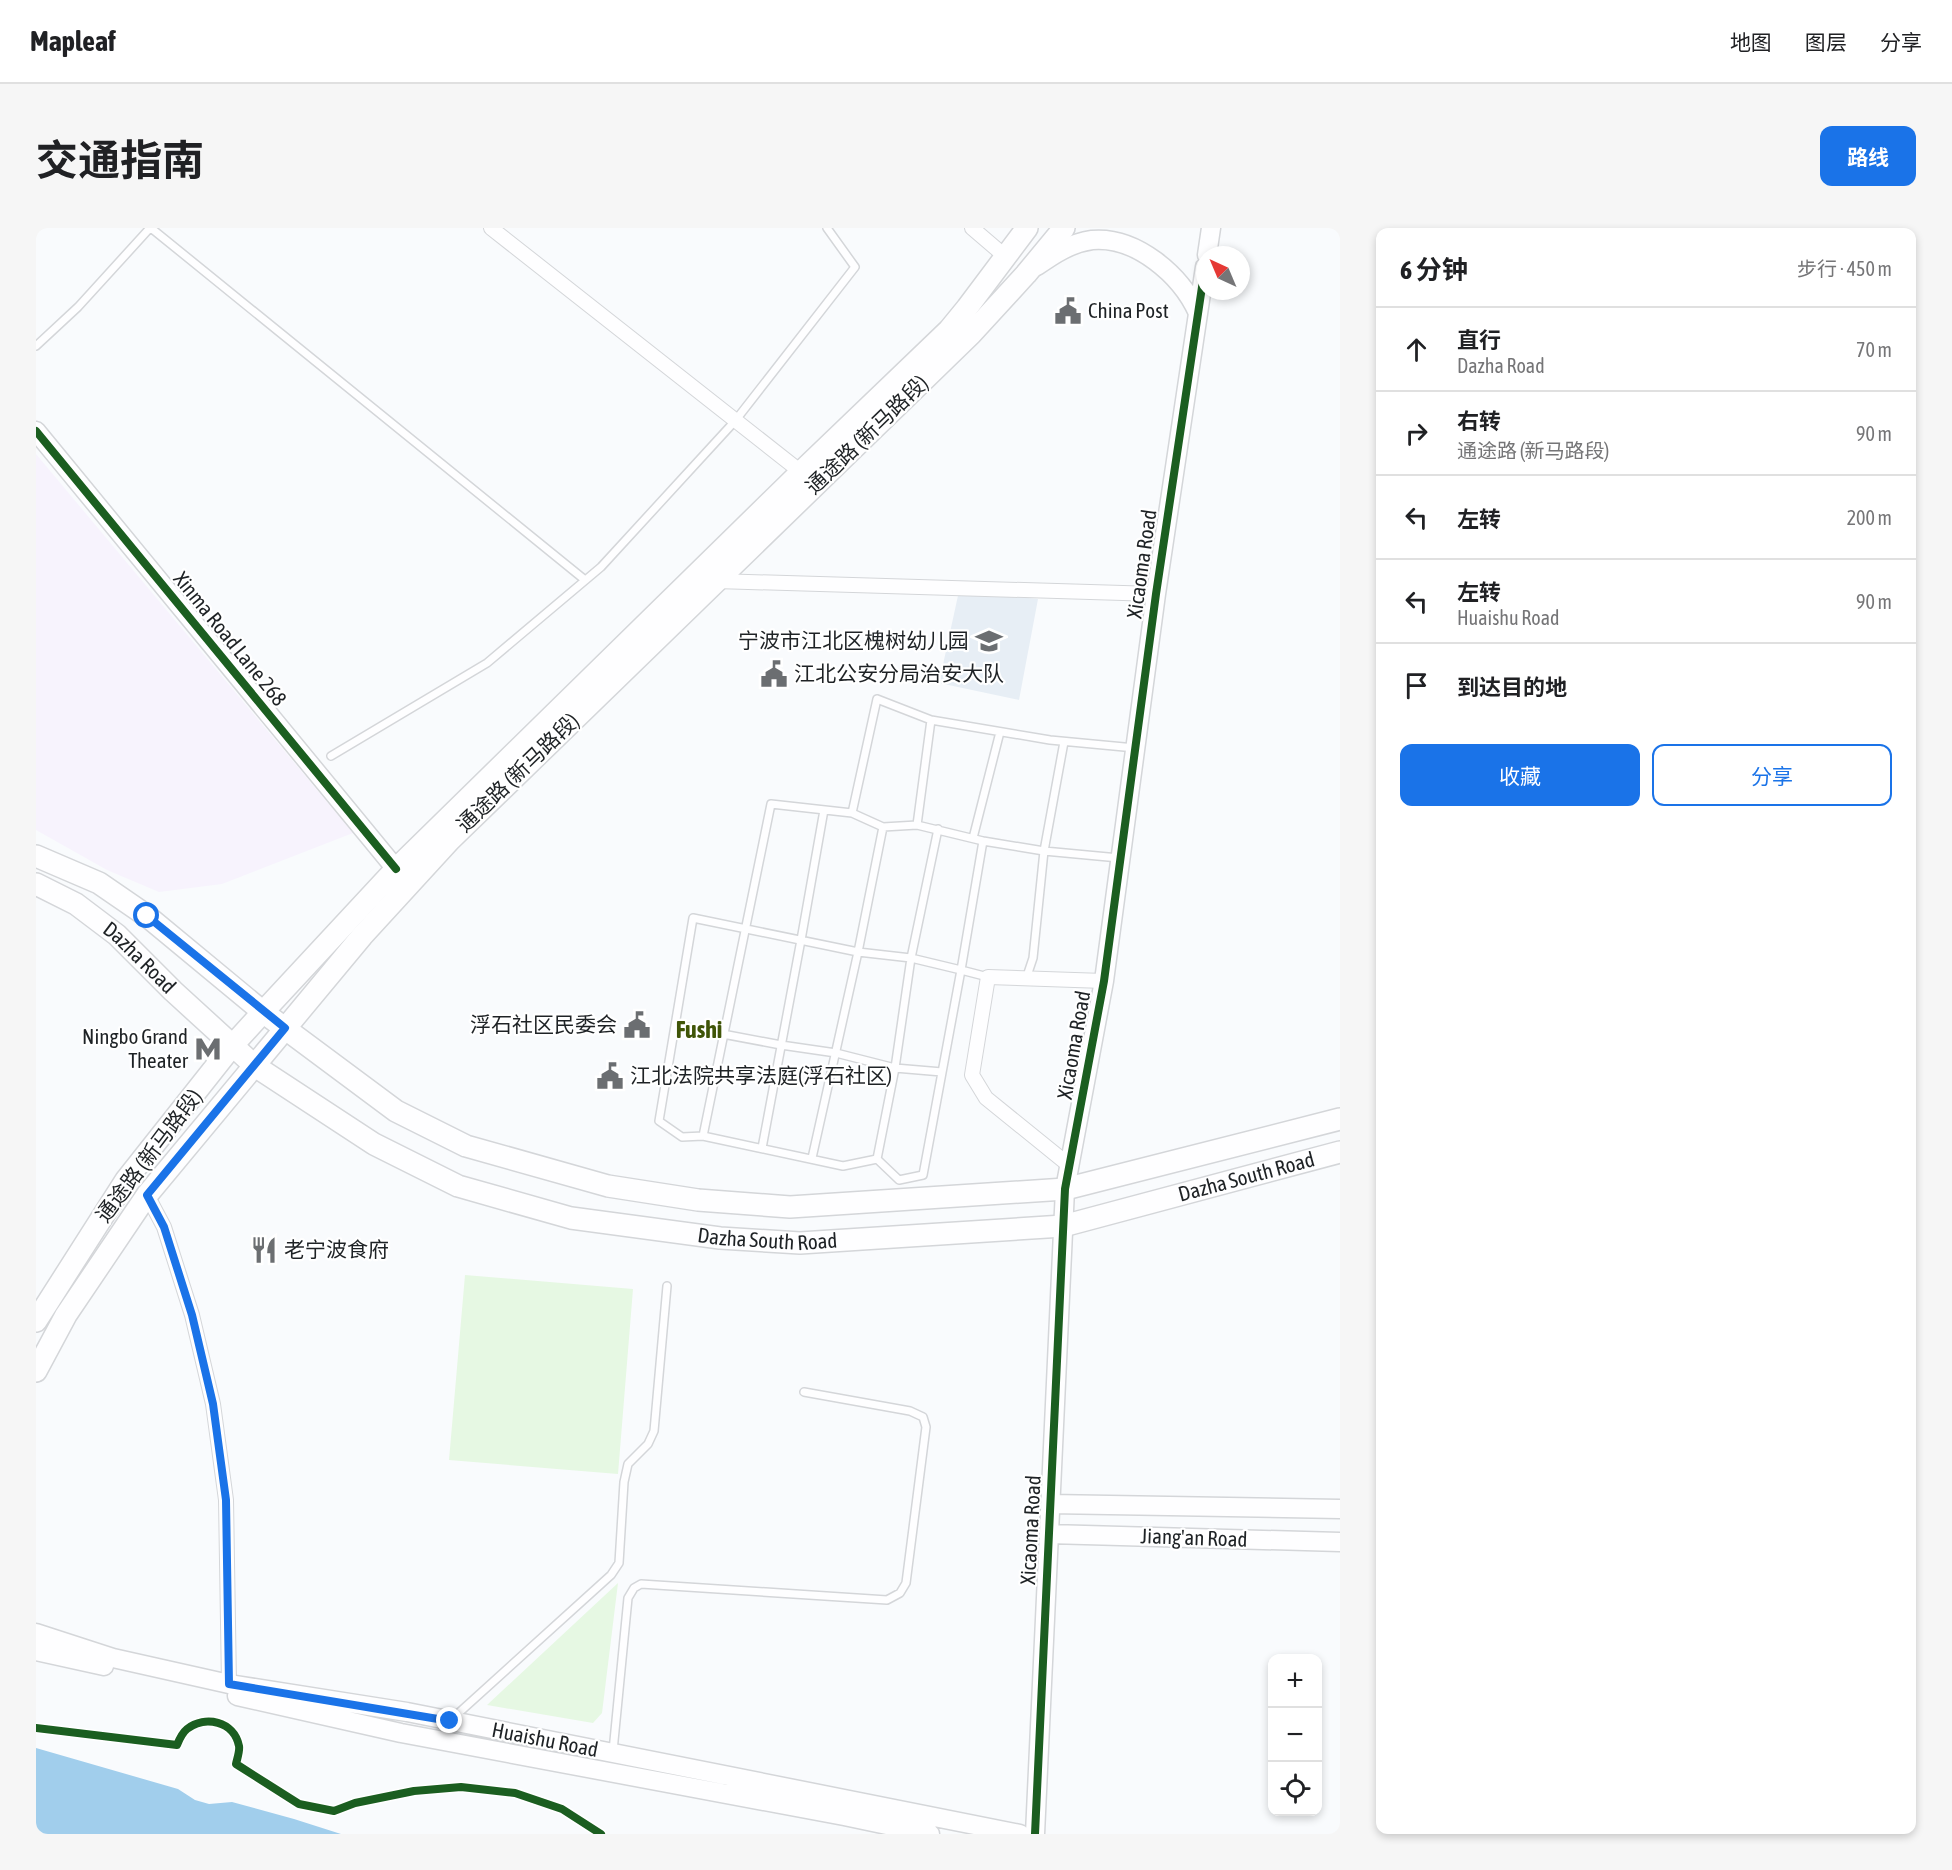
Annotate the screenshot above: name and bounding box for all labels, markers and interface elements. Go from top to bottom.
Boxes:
text: Mapleaf [30,25,116,57]
text: 地图 [1730,30,1772,54]
text: 图层 [1805,30,1847,54]
text: 分享 [1880,30,1922,54]
button: 路线 [1820,126,1916,186]
text: 交通指南 [36,136,204,184]
north arrow [1196,246,1250,300]
text: 6 分钟 [1400,255,1468,285]
text: 步行 · 450 m [1797,257,1892,280]
public building icon: China Post [1053,296,1083,326]
place label: China Post [1088,298,1169,322]
text: 直行 [1457,327,1501,353]
icon: ahead [1400,333,1433,366]
text: 70 m [1856,338,1892,361]
text: Dazha Road [1457,354,1545,377]
street label: 通途路 (新马路段) [800,370,932,498]
text: 右转 [1457,408,1501,434]
icon: right [1400,417,1433,450]
text: 90 m [1856,422,1892,445]
text: 通途路 (新马路段) [1457,439,1609,462]
icon: left [1400,501,1433,534]
text: 左转 [1457,506,1501,532]
text: 200 m [1847,506,1892,529]
street label: Xicaoma Road [1122,508,1161,620]
street label: Xinma Road Lane 268 [169,567,292,710]
text: 左转 [1457,579,1501,605]
icon: left [1400,585,1433,618]
text: 90 m [1856,590,1892,613]
text: Huaishu Road [1457,606,1560,629]
school or university icon: 宁波市江北区槐树幼儿园 [974,626,1004,656]
place label: 宁波市江北区槐树幼儿园 [738,628,969,652]
public building icon: 江北公安分局治安大队 [759,659,789,689]
place label: 江北公安分局治安大队 [794,661,1004,685]
icon: arrive [1400,669,1433,702]
text: 到达目的地 [1457,674,1567,700]
street label: 通途路 (新马路段) [451,708,583,836]
button: 收藏 [1400,744,1640,806]
button: 分享 [1652,744,1892,806]
route start [133,902,159,928]
street label: Dazha Road [99,916,181,998]
street label: Xicaoma Road [1052,989,1094,1101]
public building icon: 浮石社区民委会 [622,1010,652,1040]
place label: 浮石社区民委会 [470,1012,617,1036]
district label: Fushi [676,1016,722,1043]
place label: Ningbo Grand Theater [82,1024,189,1072]
metro station icon: Ningbo Grand Theater [193,1034,223,1064]
public building icon: 江北法院共享法庭(浮石社区) [595,1061,625,1091]
place label: 江北法院共享法庭(浮石社区) [630,1063,892,1087]
street label: 通途路 (新马路段) [90,1084,206,1226]
street label: Dazha South Road [1175,1146,1317,1206]
street label: Dazha South Road [696,1222,838,1254]
restaurant icon: 老宁波食府 [249,1235,279,1265]
place label: 老宁波食府 [284,1237,389,1261]
street label: Xicaoma Road [1015,1475,1045,1585]
street label: Jiang'an Road [1140,1523,1248,1551]
map controls [1268,1654,1322,1816]
button: + [1268,1654,1322,1708]
route end [436,1707,462,1733]
button: − [1268,1708,1322,1762]
street label: Huaishu Road [490,1717,600,1761]
button: locate [1268,1762,1322,1816]

